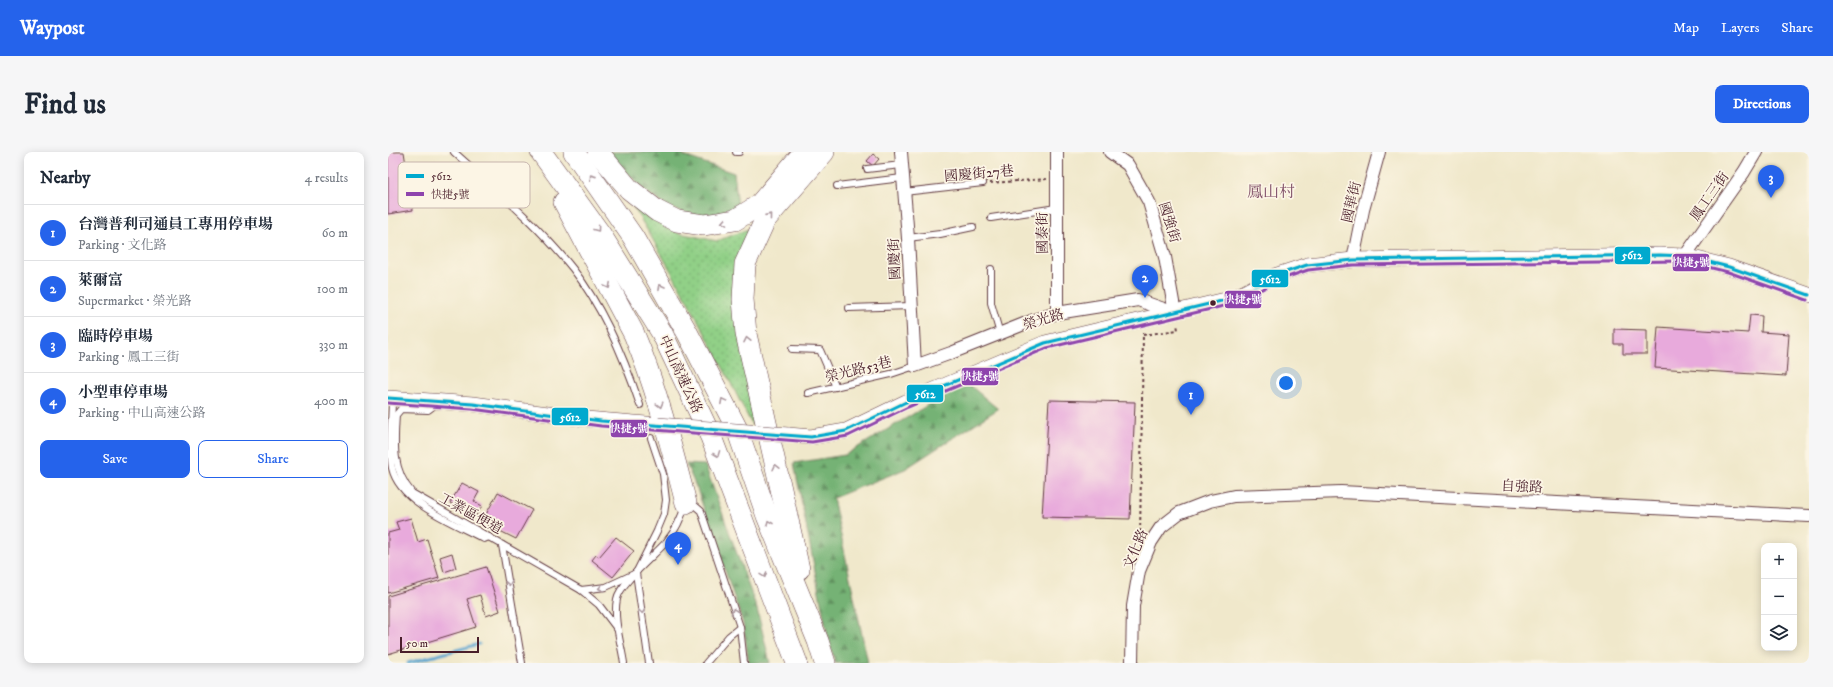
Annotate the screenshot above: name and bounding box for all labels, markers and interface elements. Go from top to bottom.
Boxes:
text: Waypost [20,17,84,40]
text: Map [1673,19,1699,37]
text: Layers [1721,19,1759,37]
text: Share [1781,19,1813,37]
button: Directions [1715,85,1809,123]
text: Find us [24,87,106,122]
legend [398,162,530,208]
street label: 國慶街27巷 [943,162,1015,186]
pin: 3 [1758,165,1784,198]
text: Nearby [40,167,90,189]
street label: 鳳工三街 [1686,168,1733,225]
text: 4 results [305,170,348,186]
text: 5612 [431,170,452,184]
one-way arrow [590,175,597,182]
street label: 國華街 [1338,180,1365,225]
district label: 鳳山村 [1247,182,1295,202]
text: 快捷5號 [431,188,469,202]
street label: 國強街 [1154,200,1184,245]
street label: 國泰街 [1034,212,1052,254]
one-way arrow [764,214,771,221]
text: 台灣普利司通員工專用停車場 [78,215,273,234]
one-way arrow [721,217,727,225]
one-way arrow [592,224,599,231]
text: 1 [51,225,55,241]
text: 60 m [322,225,348,241]
text: Parking · 文化路 [78,237,166,253]
street label: 國慶街 [885,238,905,280]
line badge: 5612 [1614,246,1651,265]
text: 5612 [1621,249,1643,263]
line badge: 快捷5號 [1672,253,1710,272]
text: 快捷5號 [1672,256,1710,270]
pin: 2 [1132,265,1158,298]
line badge: 5612 [1251,269,1289,288]
text: 萊爾富 [78,271,123,290]
text: 5612 [1259,273,1281,287]
text: 2 [50,281,56,297]
text: 100 m [317,281,348,297]
one-way arrow [604,282,611,289]
one-way arrow [659,284,666,291]
line badge: 快捷5號 [1224,290,1262,309]
text: Supermarket · 榮光路 [78,293,191,309]
text: 快捷5號 [1224,293,1262,307]
unlabelled marker [1208,298,1218,308]
street label: 榮光路 [1021,305,1066,335]
text: 臨時停車場 [78,327,153,346]
street label: 中山高速公路 [654,333,706,416]
text: 3 [51,337,55,353]
text: 330 m [319,337,348,353]
one-way arrow [744,337,752,343]
text: Parking · 鳳工三街 [78,349,179,365]
street label: 榮光路53巷 [823,353,894,387]
line badge: 快捷5號 [961,367,999,386]
text: 快捷5號 [961,370,999,384]
your location [1276,373,1296,393]
pin: 1 [1178,382,1204,415]
text: 小型車停車場 [78,383,168,402]
line badge: 5612 [906,384,944,403]
text: 5612 [914,388,936,402]
text: 4 [49,393,57,409]
text: 400 m [314,393,348,409]
one-way arrow [720,398,728,406]
one-way arrow [655,402,663,408]
text: Parking · 中山高速公路 [78,405,205,421]
line badge: 5612 [551,407,589,426]
text: 5612 [559,411,581,425]
line badge: 快捷5號 [610,419,648,438]
text: 快捷5號 [610,422,648,436]
button: Save [40,440,190,478]
button: Share [198,440,348,478]
one-way arrow [713,450,721,457]
one-way arrow [772,464,781,471]
street label: 自強路 [1501,477,1543,497]
street label: 工業區便道 [436,489,505,539]
one-way arrow [766,519,774,526]
street label: 文化路 [1119,527,1152,572]
pin: 4 [665,532,691,565]
map controls [1761,543,1797,651]
button: + [1761,543,1797,579]
one-way arrow [759,572,768,579]
button: − [1761,579,1797,615]
one-way arrow [504,580,512,586]
one-way arrow [598,583,604,591]
one-way arrow [637,608,646,614]
one-way arrow [731,608,739,615]
button: layers [1761,615,1797,651]
scale bar [400,635,479,654]
text: 50 m [406,637,428,651]

